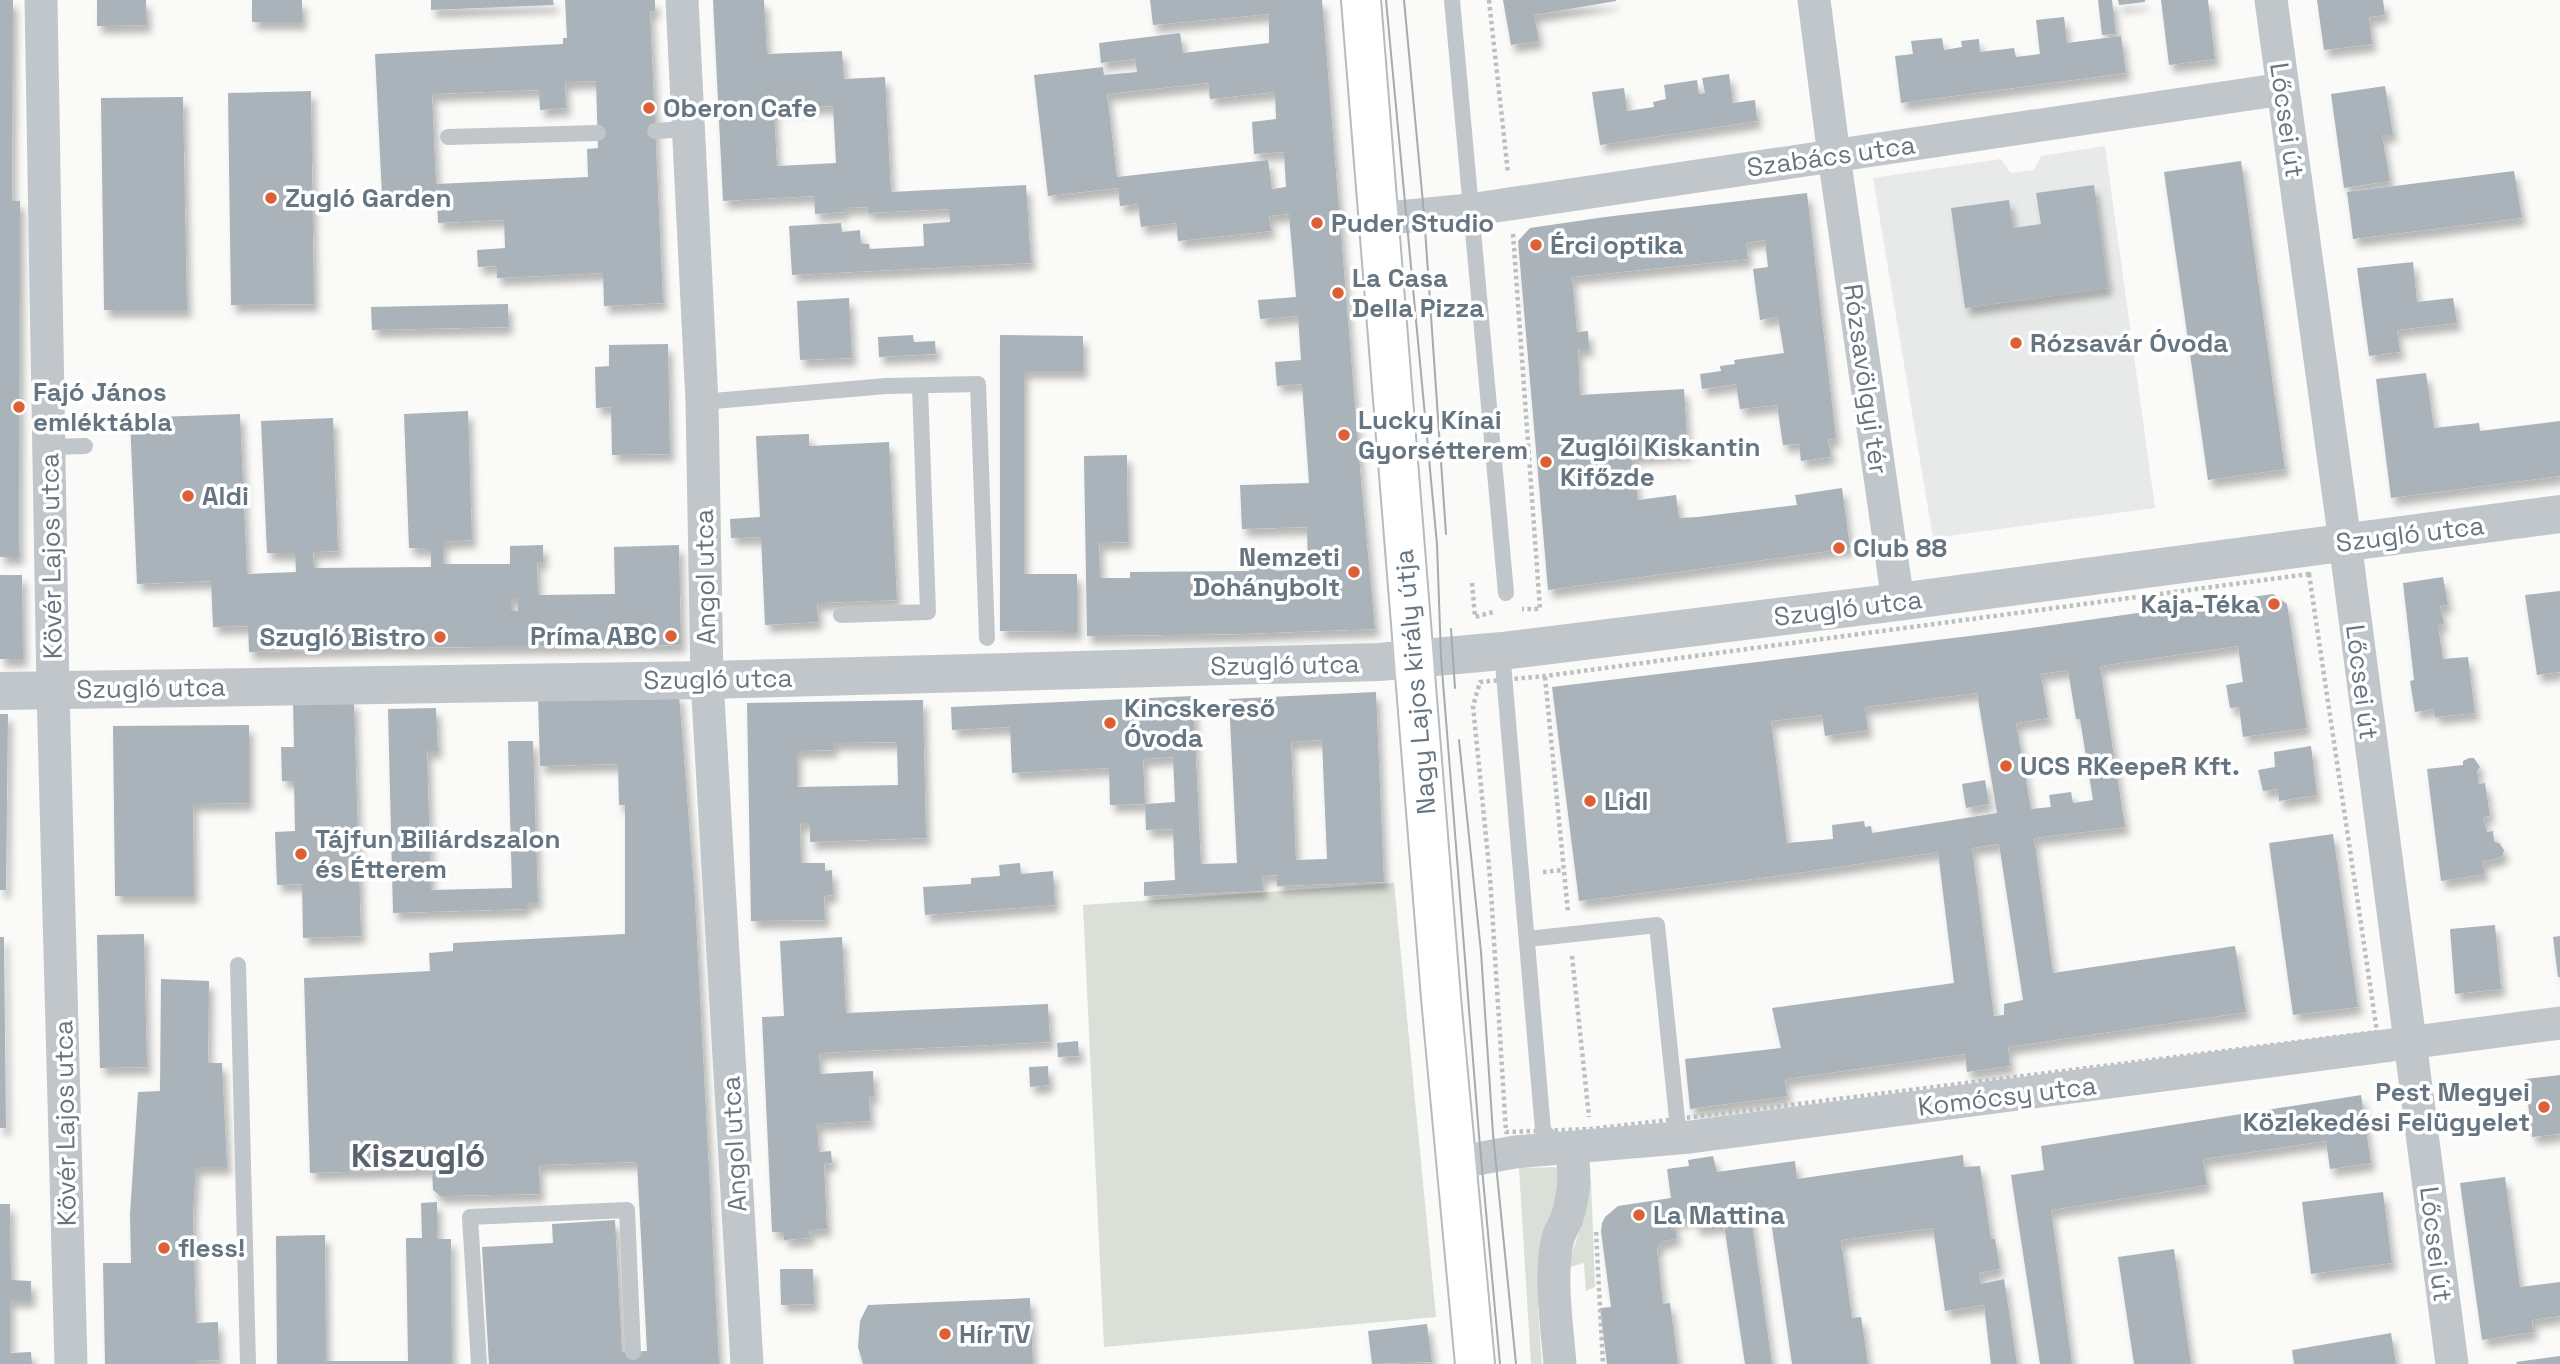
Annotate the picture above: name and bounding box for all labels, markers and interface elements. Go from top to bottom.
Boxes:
street label: Lőcsei út [2262,60,2312,180]
place label: Oberon Cafe [663,91,817,125]
marker: Oberon Cafe [641,100,657,116]
street label: Szabács utca [1745,127,1917,185]
place label: Zugló Garden [285,181,452,215]
marker: Zugló Garden [263,190,279,206]
place label: Puder Studio [1331,206,1494,240]
marker: Puder Studio [1309,215,1325,231]
place label: Érci optika [1550,228,1683,262]
marker: Érci optika [1528,237,1544,253]
place label: La Casa Della Pizza [1352,261,1484,325]
street label: Rózsavölgyi tér [1836,282,1896,476]
marker: La Casa Della Pizza [1330,285,1346,301]
place label: Rózsavár Óvoda [2030,326,2228,360]
marker: Rózsavár Óvoda [2008,335,2024,351]
place label: Fajó János emléktábla [33,375,172,439]
marker: Fajó János emléktábla [11,399,27,415]
place label: Lucky Kínai Gyorsétterem [1358,403,1528,467]
marker: Lucky Kínai Gyorsétterem [1336,427,1352,443]
place label: Zuglói Kiskantin Kifőzde [1560,430,1760,494]
street label: Kövér Lajos utca [32,453,70,659]
marker: Zuglói Kiskantin Kifőzde [1538,454,1554,470]
place label: Aldi [202,479,249,513]
marker: Aldi [180,488,196,504]
street label: Szugló utca [2334,508,2486,560]
street label: Angol utca [687,509,723,645]
place label: Club 88 [1853,531,1947,565]
place label: Nemzeti Dohánybolt [1193,540,1340,604]
marker: Club 88 [1831,540,1847,556]
street label: Nagy Lajos király útja [1386,548,1444,816]
marker: Nemzeti Dohánybolt [1346,564,1362,580]
street label: Szugló utca [1772,582,1924,634]
place label: Kaja-Téka [2140,587,2260,621]
marker: Kaja-Téka [2266,596,2282,612]
place label: Príma ABC [530,619,657,653]
place label: Szugló Bistro [260,620,426,654]
street label: Lőcsei út [2338,622,2386,742]
marker: Príma ABC [663,628,679,644]
marker: Szugló Bistro [432,629,448,645]
street label: Szugló utca [1210,647,1360,683]
street label: Szugló utca [643,661,793,697]
street label: Szugló utca [76,670,226,706]
place label: Kincskereső Óvoda [1124,691,1275,755]
marker: Kincskereső Óvoda [1102,715,1118,731]
place label: UCS RKeepeR Kft. [2020,749,2240,783]
marker: UCS RKeepeR Kft. [1998,758,2014,774]
place label: Lidl [1604,784,1649,818]
marker: Lidl [1582,793,1598,809]
place label: Tájfun Biliárdszalon és Étterem [315,822,560,886]
marker: Tájfun Biliárdszalon és Étterem [293,846,309,862]
street label: Kövér Lajos utca [46,1020,84,1226]
street label: Komócsy utca [1916,1068,2098,1124]
street label: Angol utca [713,1075,755,1213]
place label: Pest Megyei Közlekedési Felügyelet [2243,1075,2530,1139]
marker: Pest Megyei Közlekedési Felügyelet [2536,1099,2552,1115]
district label: Kiszugló [351,1135,485,1177]
street label: Lőcsei út [2412,1184,2460,1304]
place label: La Mattina [1653,1198,1785,1232]
marker: La Mattina [1631,1207,1647,1223]
place label: fless! [178,1231,246,1265]
marker: fless! [156,1240,172,1256]
place label: Hír TV [959,1317,1030,1351]
marker: Hír TV [937,1326,953,1342]

